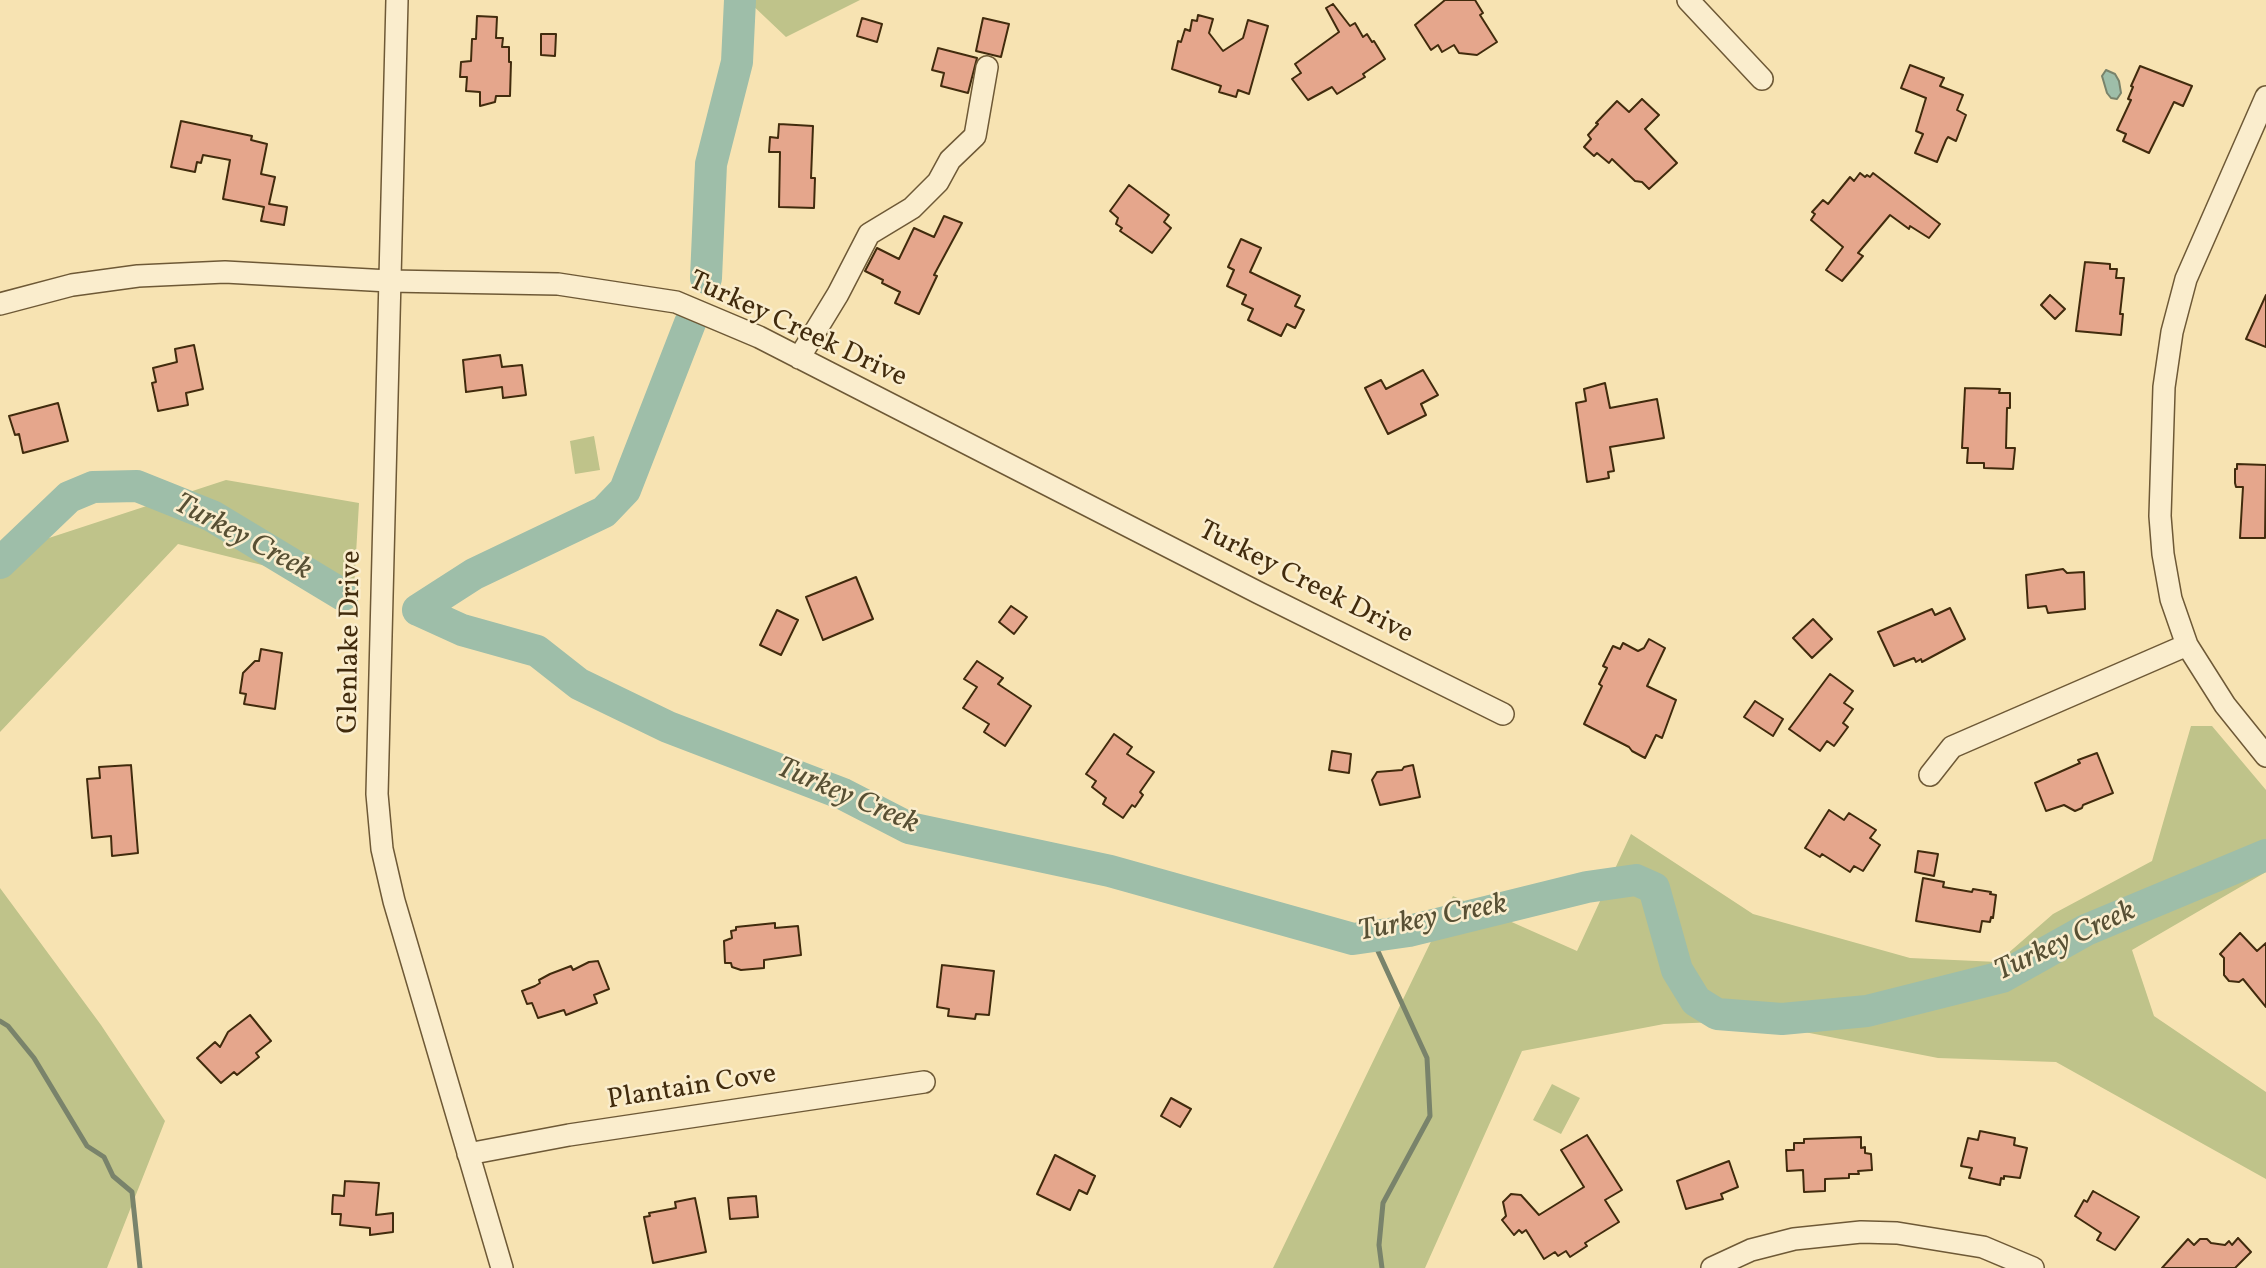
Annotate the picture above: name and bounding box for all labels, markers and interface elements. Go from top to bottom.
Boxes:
street label: Turkey Creek Drive [683,266,911,396]
water label: Turkey Creek [167,488,317,590]
street label: Turkey Creek Drive [1192,515,1418,653]
street label: Glenlake Drive [334,550,370,734]
water label: Turkey Creek [770,752,924,844]
water label: Turkey Creek [1355,888,1511,952]
water label: Turkey Creek [1990,895,2142,991]
street label: Plantain Cove [605,1059,779,1119]

